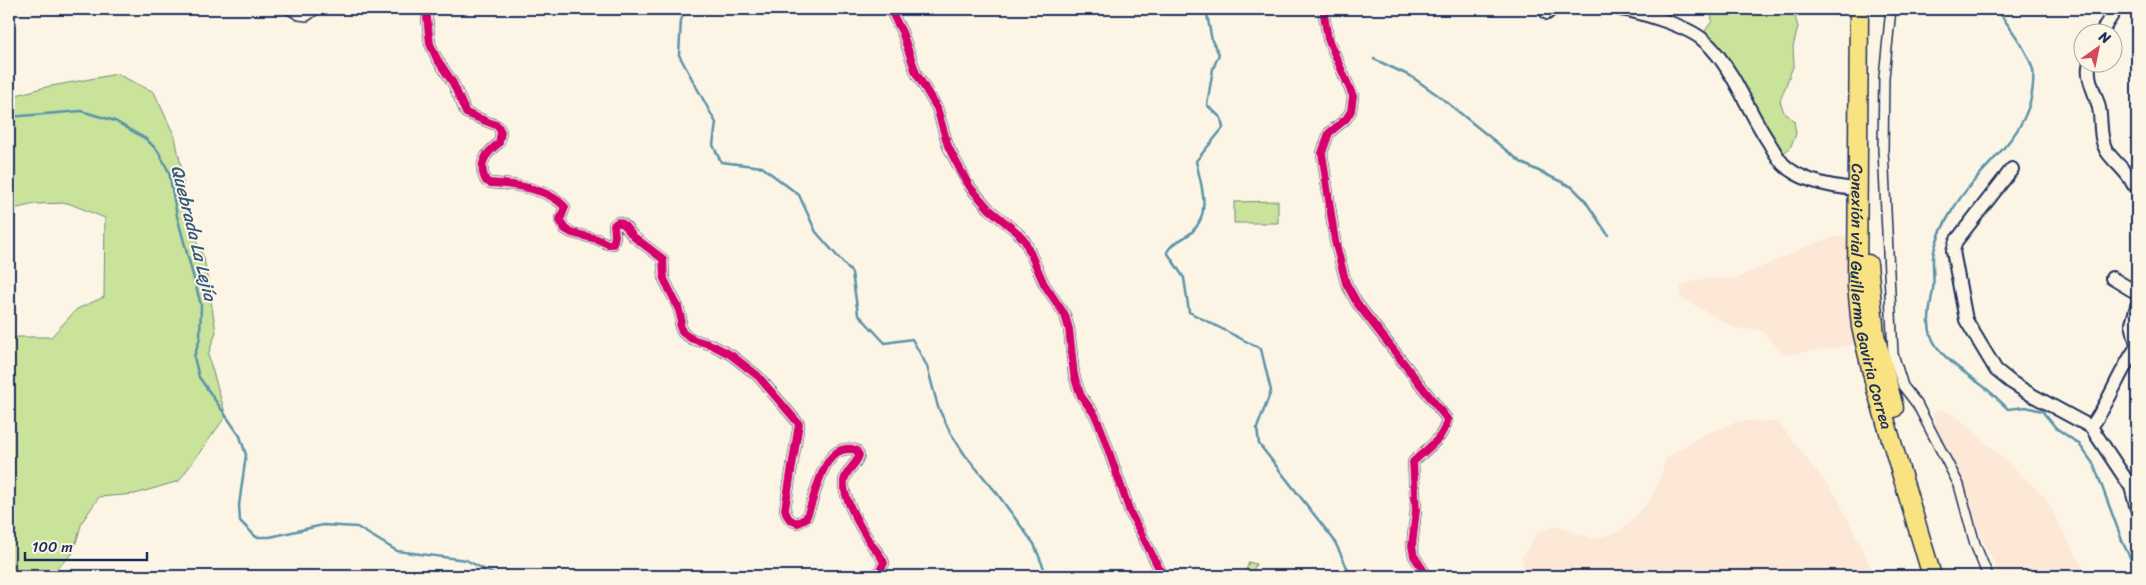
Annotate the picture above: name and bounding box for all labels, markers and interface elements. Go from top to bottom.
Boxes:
north arrow [2074,22,2124,72]
text: N [2093,24,2116,51]
water label: Quebrada La Lejía [162,162,227,306]
street label: Conexión vial Guillermo Gaviria Correa [1842,164,1901,433]
scale bar [25,530,148,562]
text: 100 m [32,534,73,560]

